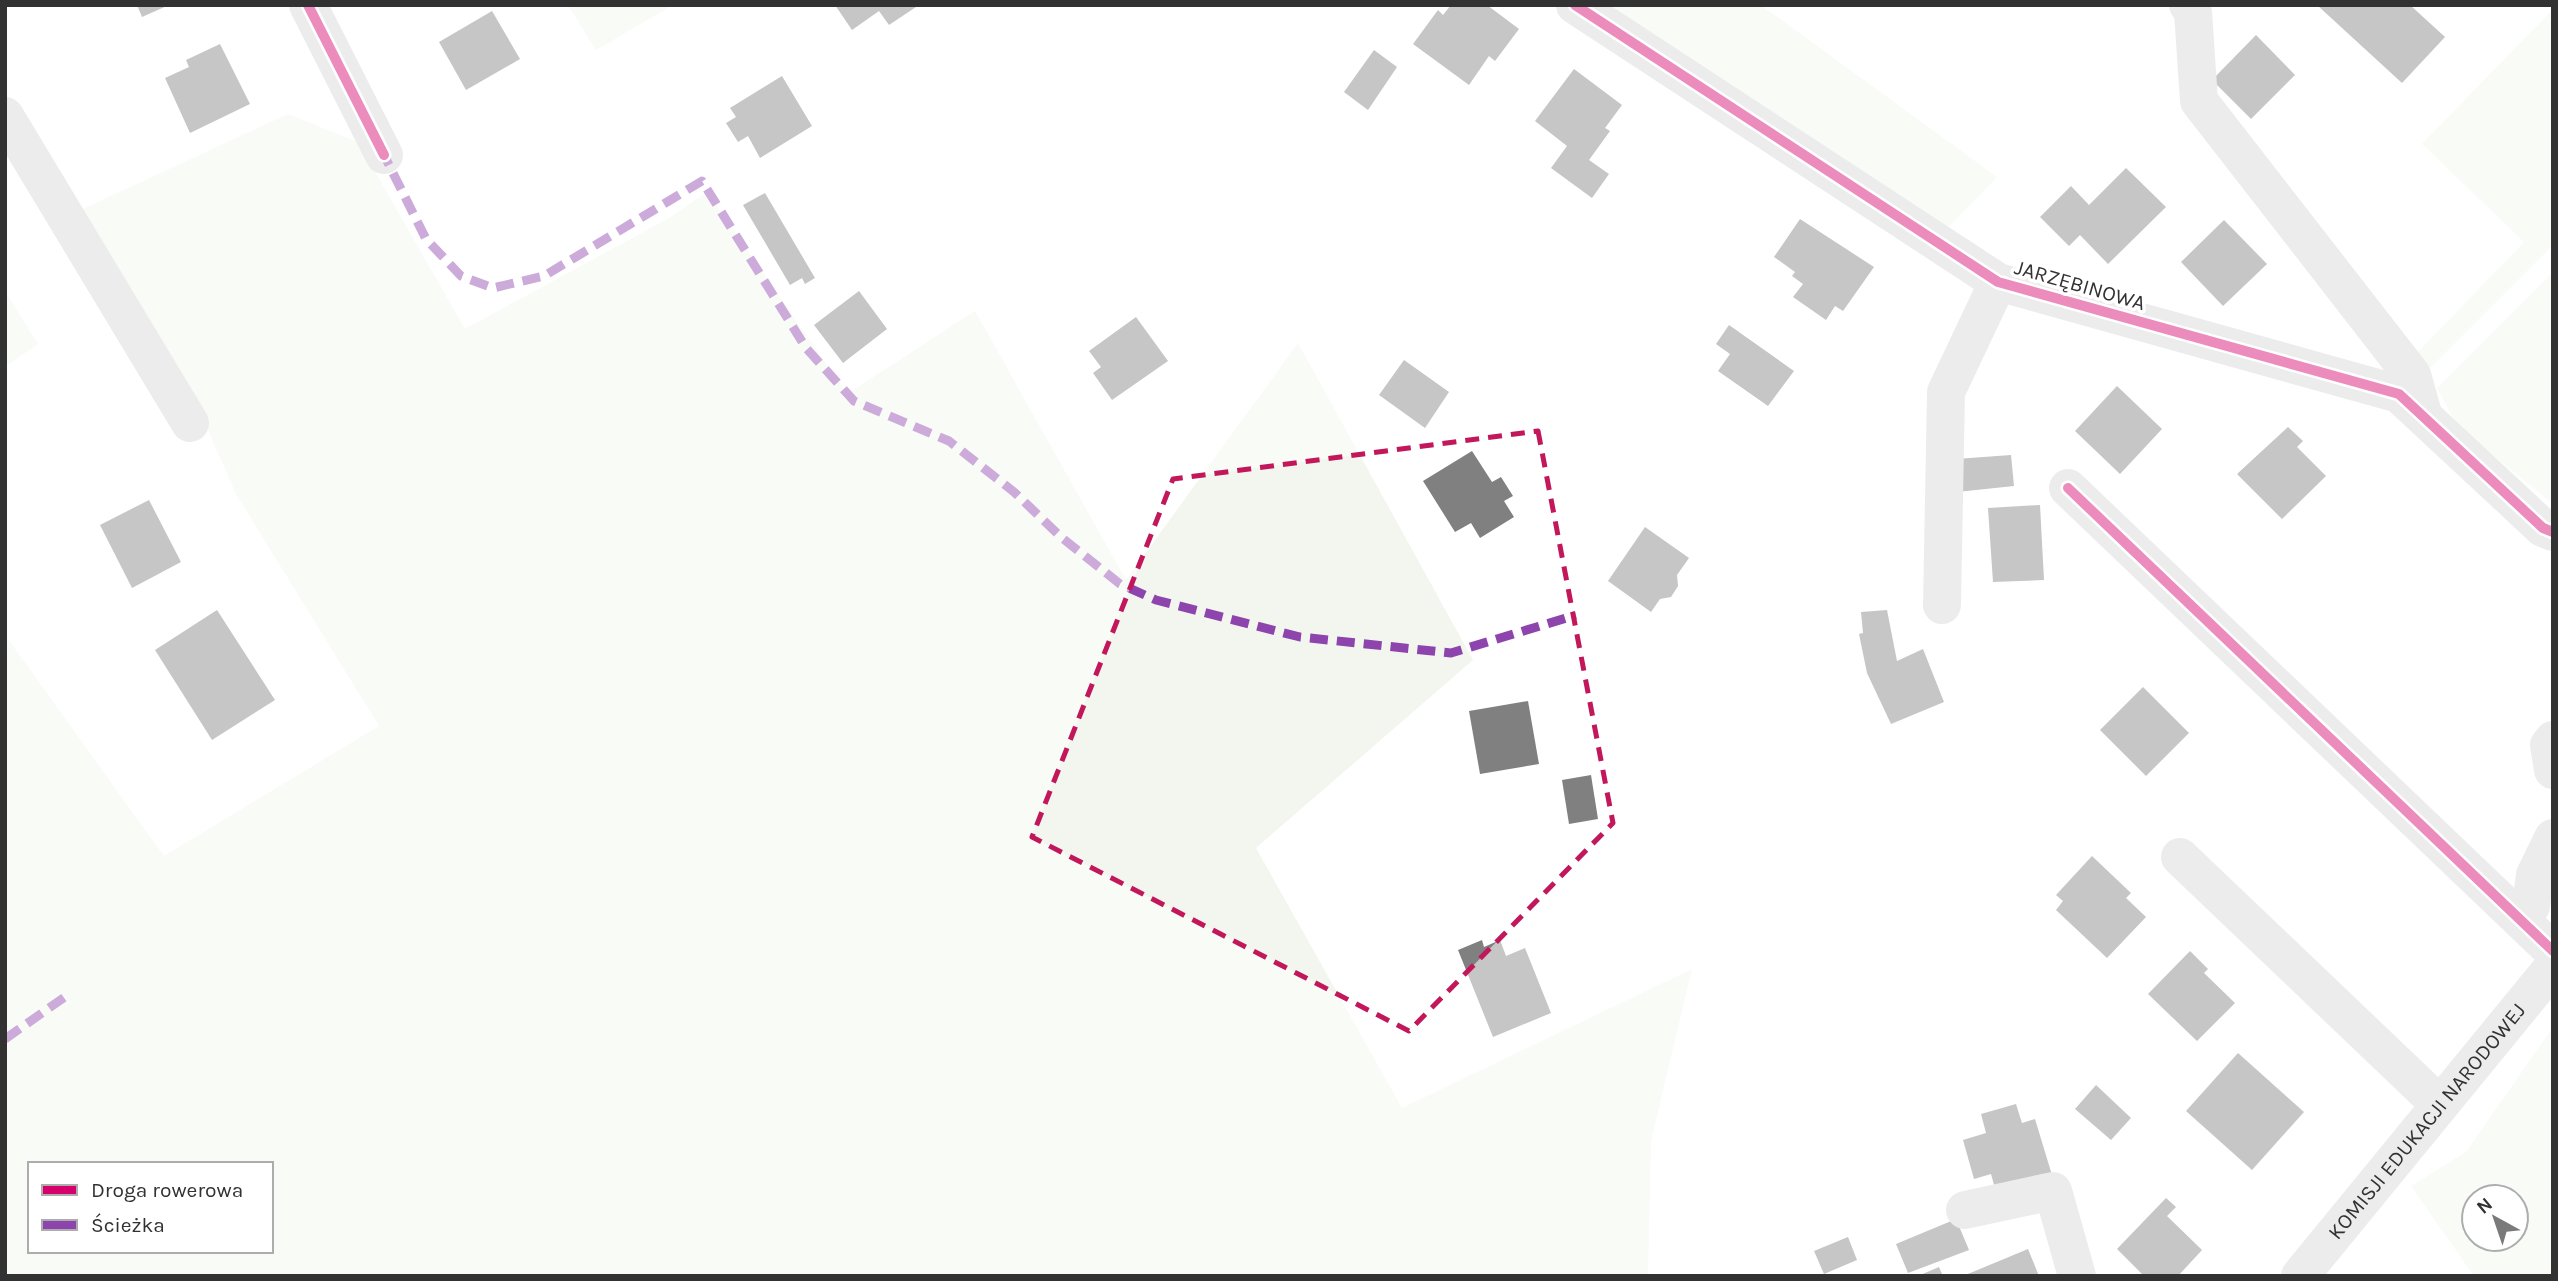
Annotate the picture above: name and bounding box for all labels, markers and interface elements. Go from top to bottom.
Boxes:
street label: JARZĘBINOWA [2012,255,2148,315]
street label: KOMISJI EDUKACJI NARODOWEJ [2323,997,2529,1245]
legend [28,1162,273,1253]
text: Droga rowerowa [91,1178,243,1202]
north arrow [2460,1183,2530,1253]
text: Ścieżka [91,1213,165,1237]

